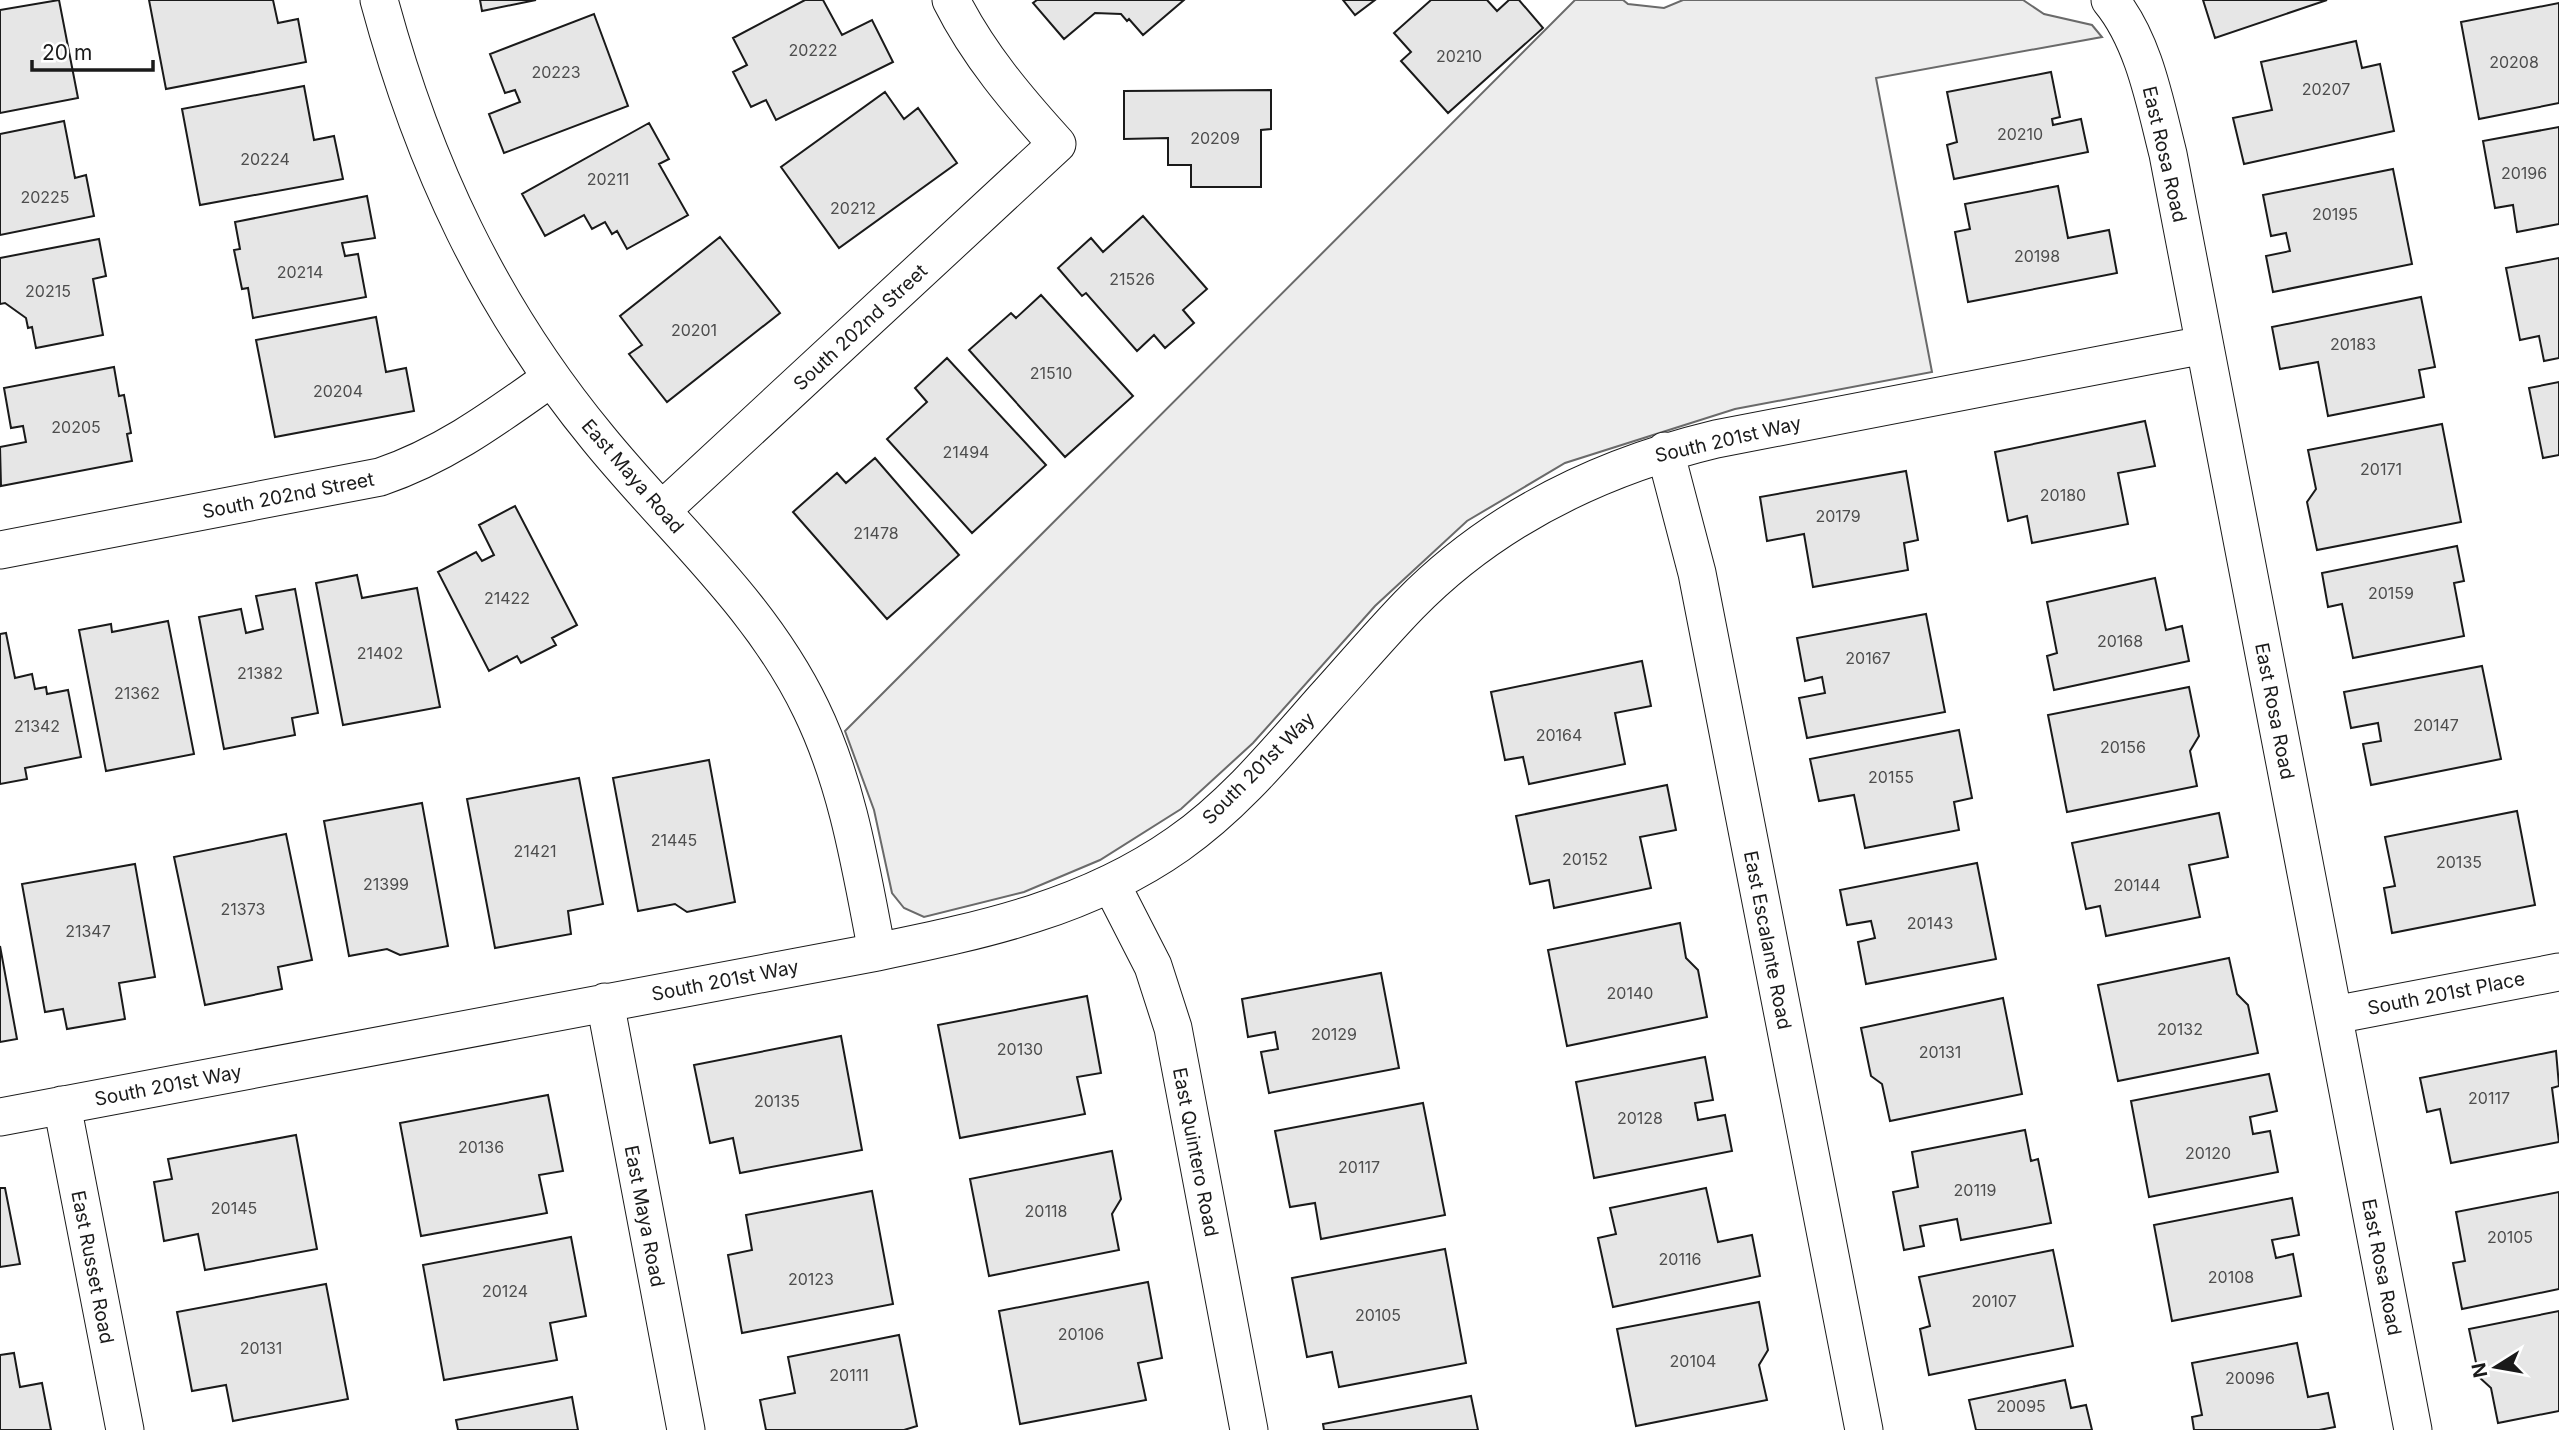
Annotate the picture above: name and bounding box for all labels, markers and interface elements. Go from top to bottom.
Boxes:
scale bar [32,28,152,72]
text: 20 m [42,40,92,65]
house number: 20222 [788,40,838,60]
house number: 20210 [1436,46,1482,66]
house number: 20208 [2489,52,2539,72]
house number: 20223 [531,62,581,82]
house number: 20207 [2302,79,2350,99]
street label: East Rosa Road [2138,84,2191,224]
house number: 20210 [1997,124,2043,144]
house number: 20209 [1190,128,1240,148]
house number: 20224 [240,149,290,169]
house number: 20196 [2501,163,2547,183]
house number: 20211 [587,169,629,189]
house number: 20225 [20,187,70,207]
house number: 20212 [830,198,876,218]
house number: 20195 [2312,204,2358,224]
house number: 20198 [2014,246,2060,266]
street label: South 202nd Street [789,259,932,395]
house number: 20214 [277,262,323,282]
house number: 21526 [1109,269,1155,289]
house number: 20215 [25,281,71,301]
house number: 20201 [671,320,717,340]
house number: 20183 [2330,334,2376,354]
house number: 21510 [1030,363,1072,383]
house number: 20204 [313,381,363,401]
street label: South 201st Way [1653,411,1804,467]
street label: East Maya Road [577,415,688,538]
house number: 20205 [51,417,101,437]
house number: 21494 [943,442,989,462]
house number: 20171 [2360,459,2402,479]
street label: South 202nd Street [200,468,376,523]
house number: 20180 [2040,485,2086,505]
house number: 20179 [1815,506,1861,526]
house number: 21478 [853,523,899,543]
house number: 20159 [2368,583,2414,603]
house number: 21422 [484,588,530,608]
house number: 20168 [2097,631,2143,651]
street label: East Rosa Road [2250,641,2299,781]
house number: 21402 [357,643,403,663]
house number: 20167 [1845,648,1891,668]
house number: 21382 [237,663,283,683]
house number: 21362 [114,683,160,703]
street label: South 201st Way [1197,707,1320,829]
house number: 20147 [2413,715,2459,735]
house number: 21342 [14,716,60,736]
house number: 20164 [1536,725,1582,745]
house number: 20156 [2100,737,2146,757]
house number: 20155 [1868,767,1914,787]
house number: 21445 [651,830,697,850]
house number: 21421 [514,841,556,861]
house number: 20152 [1562,849,1608,869]
street label: East Escalante Road [1739,849,1796,1031]
house number: 20135 [2436,852,2482,872]
house number: 21399 [363,874,409,894]
house number: 20144 [2113,875,2161,895]
house number: 21373 [221,899,265,919]
house number: 20143 [1907,913,1953,933]
house number: 21347 [65,921,111,941]
street label: South 201st Way [650,955,801,1006]
street label: South 201st Place [2365,967,2527,1020]
house number: 20140 [1607,983,1653,1003]
house number: 20132 [2157,1019,2203,1039]
house number: 20129 [1311,1024,1357,1044]
house number: 20130 [997,1039,1043,1059]
house number: 20131 [1919,1042,1961,1062]
street label: South 201st Way [93,1060,244,1111]
street label: East Quintero Road [1168,1066,1223,1239]
house number: 20117 [2468,1088,2510,1108]
house number: 20135 [754,1091,800,1111]
house number: 20128 [1617,1108,1663,1128]
house number: 20136 [458,1137,504,1157]
street label: East Maya Road [620,1143,670,1289]
house number: 20120 [2185,1143,2231,1163]
house number: 20117 [1338,1157,1380,1177]
house number: 20119 [1954,1180,1996,1200]
street label: East Russet Road [66,1188,119,1346]
street label: East Rosa Road [2357,1197,2406,1337]
house number: 20145 [211,1198,257,1218]
house number: 20118 [1025,1201,1067,1221]
house number: 20105 [2487,1227,2533,1247]
house number: 20116 [1659,1249,1701,1269]
house number: 20108 [2208,1267,2254,1287]
house number: 20123 [788,1269,834,1289]
house number: 20124 [482,1281,528,1301]
house number: 20107 [1971,1291,2017,1311]
house number: 20105 [1355,1305,1401,1325]
house number: 20106 [1058,1324,1104,1344]
north arrow [2461,1332,2531,1402]
house number: 20131 [240,1338,282,1358]
house number: 20104 [1670,1351,1716,1371]
text: N [2467,1361,2492,1379]
house number: 20111 [829,1365,869,1385]
house number: 20096 [2225,1368,2275,1388]
house number: 20095 [1996,1396,2046,1416]

